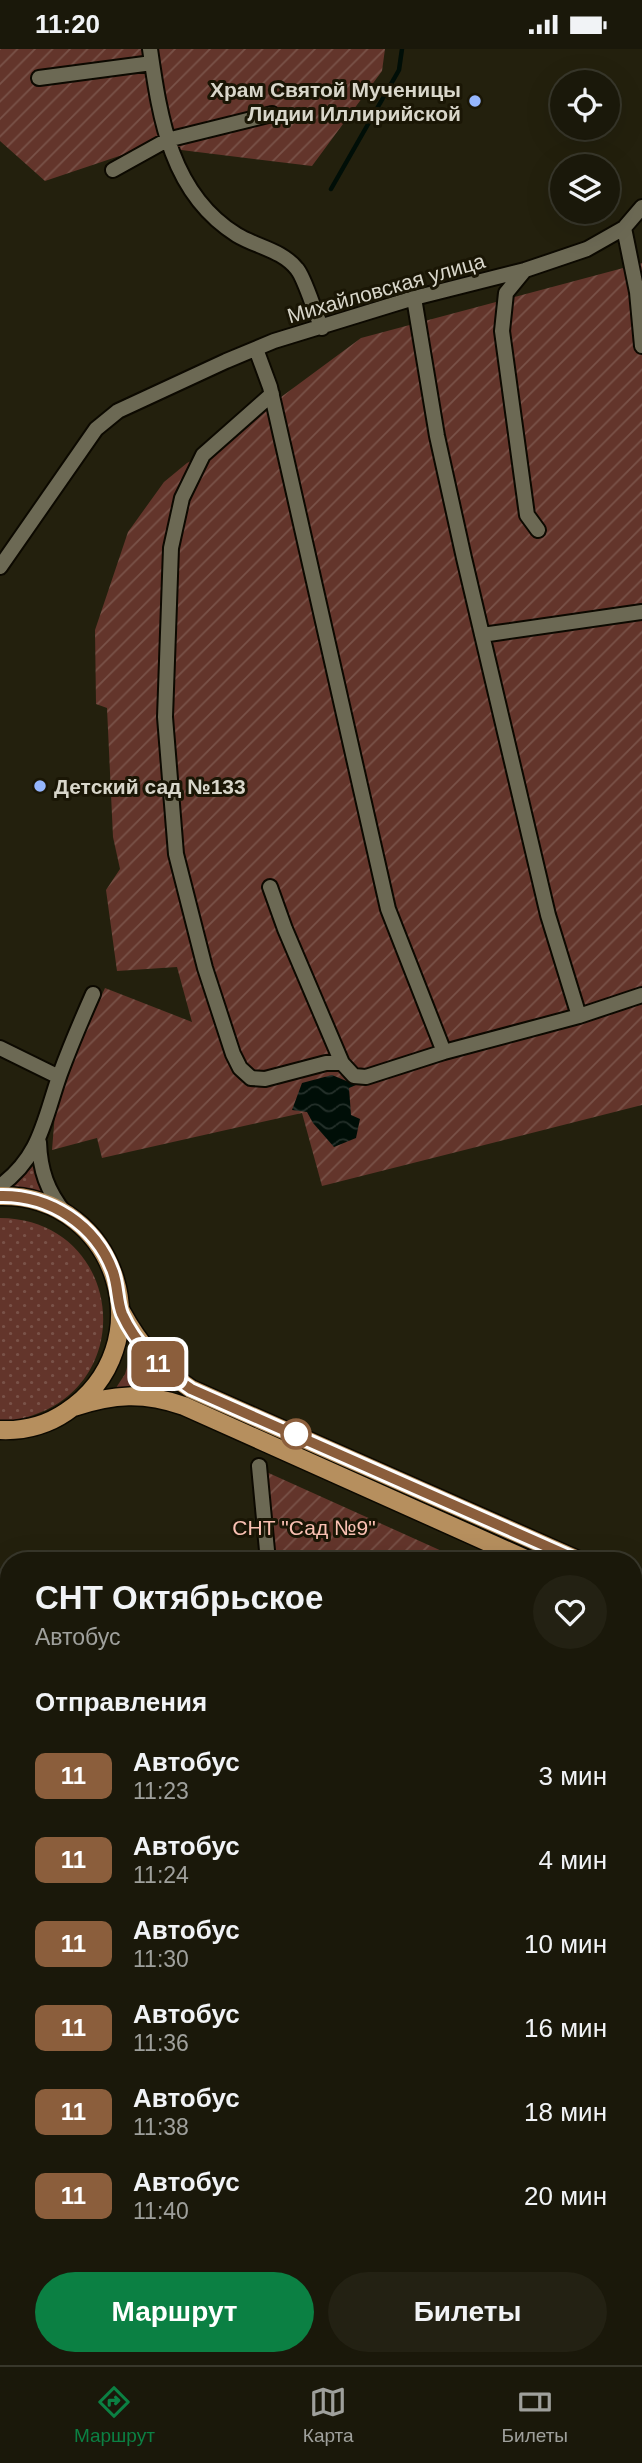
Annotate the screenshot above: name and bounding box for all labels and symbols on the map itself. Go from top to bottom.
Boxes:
place label: Храм Святой Мученицы Лидии Иллирийской [210,78,461,125]
marker: Храм Святой Мученицы Лидии Иллирийской [467,93,483,109]
street label: Михайловская улица [284,249,488,327]
place label: Детский сад №133 [54,775,246,798]
marker: Детский сад №133 [32,778,48,794]
line badge: 11 [127,1341,190,1387]
unlabelled marker [281,1419,311,1449]
park label: СНТ "Сад №9" [232,1516,376,1539]

